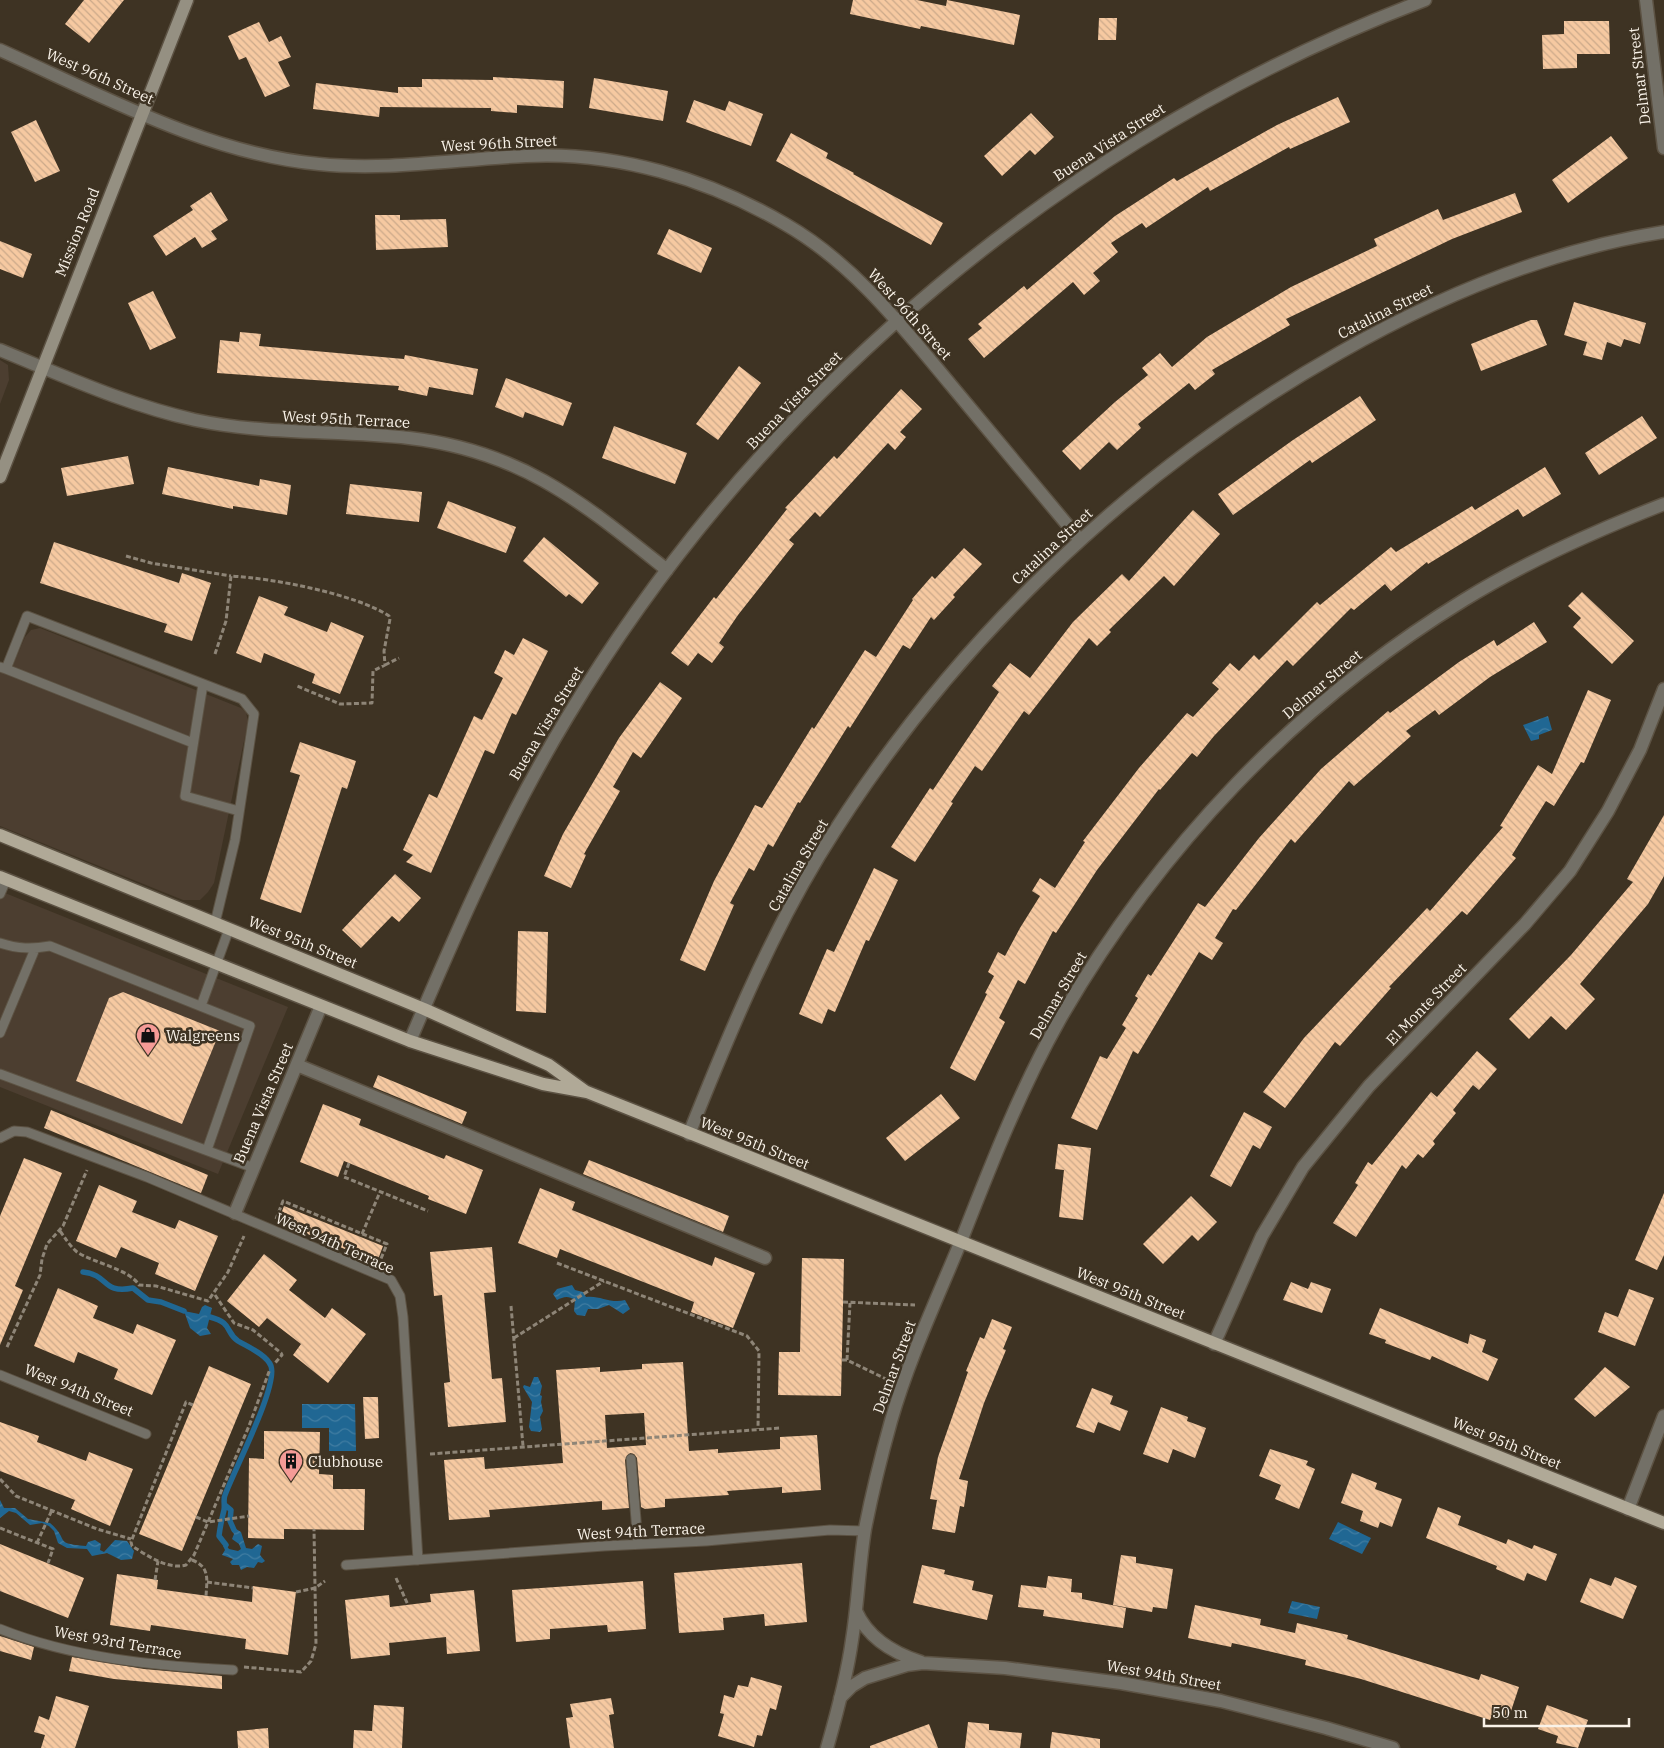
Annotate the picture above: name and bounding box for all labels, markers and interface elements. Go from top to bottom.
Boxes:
street label: Delmar Street [1624,26,1654,126]
street label: West 96th Street [43,44,157,108]
street label: Buena Vista Street [1050,99,1168,185]
street label: West 96th Street [441,130,557,156]
street label: Mission Road [51,185,103,279]
street label: West 96th Street [864,264,956,364]
street label: Catalina Street [1334,279,1436,343]
street label: Buena Vista Street [742,347,846,453]
street label: West 95th Terrace [281,406,411,432]
street label: Catalina Street [1008,504,1096,588]
street label: Delmar Street [1278,645,1366,723]
street label: Buena Vista Street [505,663,587,783]
street label: Catalina Street [764,815,832,915]
street label: West 95th Street [246,911,360,973]
street label: Delmar Street [1025,948,1091,1042]
street label: El Monte Street [1382,959,1470,1049]
shop icon: Walgreens [135,1022,161,1056]
place label: Walgreens [166,1026,240,1045]
street label: Buena Vista Street [229,1040,297,1166]
street label: West 95th Street [698,1112,812,1174]
street label: West 94th Terrace [273,1208,397,1278]
street label: West 95th Street [1074,1262,1188,1324]
street label: Delmar Street [868,1318,920,1416]
street label: West 94th Street [22,1359,136,1421]
street label: West 95th Street [1450,1412,1564,1474]
building icon: Clubhouse [278,1448,304,1482]
place label: Clubhouse [308,1452,383,1471]
street label: West 94th Terrace [576,1518,706,1544]
street label: West 93rd Terrace [53,1621,183,1663]
street label: West 94th Street [1105,1656,1223,1694]
scale bar [1484,1696,1629,1728]
text: 50 m [1492,1703,1528,1722]

